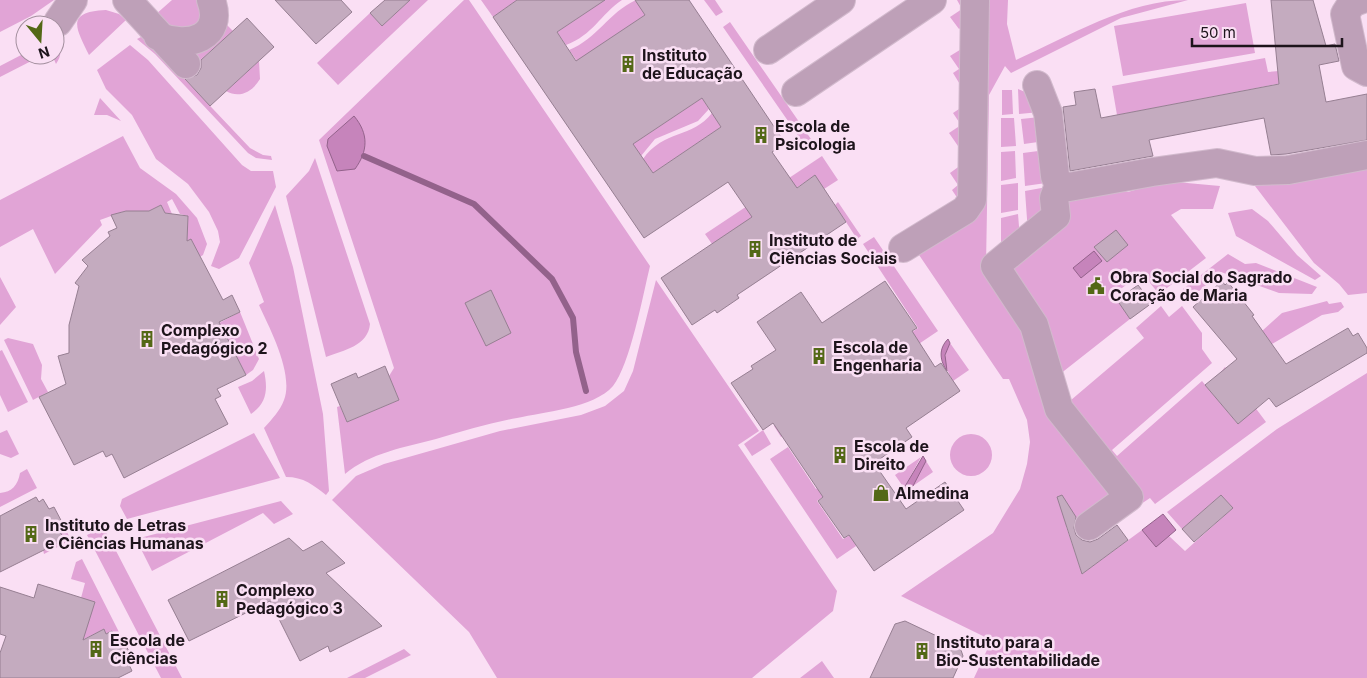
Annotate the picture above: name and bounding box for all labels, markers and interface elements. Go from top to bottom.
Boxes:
north arrow [15,15,65,65]
scale bar [1192,15,1342,47]
text: 50 m [1200,23,1236,42]
text: N [36,43,52,63]
place label: Instituto de Educação [642,45,743,83]
building icon: Instituto de Educação [618,54,638,74]
place label: Escola de Psicologia [775,116,856,154]
building icon: Escola de Psicologia [751,125,771,145]
place label: Instituto de Ciências Sociais [769,230,897,268]
building icon: Instituto de Ciências Sociais [745,239,765,259]
place label: Obra Social do Sagrado Coração de Maria [1110,267,1292,305]
public building icon: Obra Social do Sagrado Coração de Maria [1086,276,1106,296]
place label: Complexo Pedagógico 2 [161,320,268,358]
building icon: Complexo Pedagógico 2 [137,329,157,349]
place label: Escola de Engenharia [833,337,922,375]
building icon: Escola de Engenharia [809,346,829,366]
place label: Escola de Direito [854,436,929,474]
building icon: Escola de Direito [830,445,850,465]
shop icon: Almedina [871,483,891,503]
place label: Almedina [895,483,969,503]
place label: Instituto de Letras e Ciências Humanas [45,515,204,553]
building icon: Instituto de Letras e Ciências Humanas [21,524,41,544]
place label: Complexo Pedagógico 3 [236,580,343,618]
building icon: Complexo Pedagógico 3 [212,589,232,609]
place label: Escola de Ciências [110,630,185,668]
place label: Instituto para a Bio-Sustentabilidade [936,632,1100,670]
building icon: Escola de Ciências [86,639,106,659]
building icon: Instituto para a Bio-Sustentabilidade [912,641,932,661]

